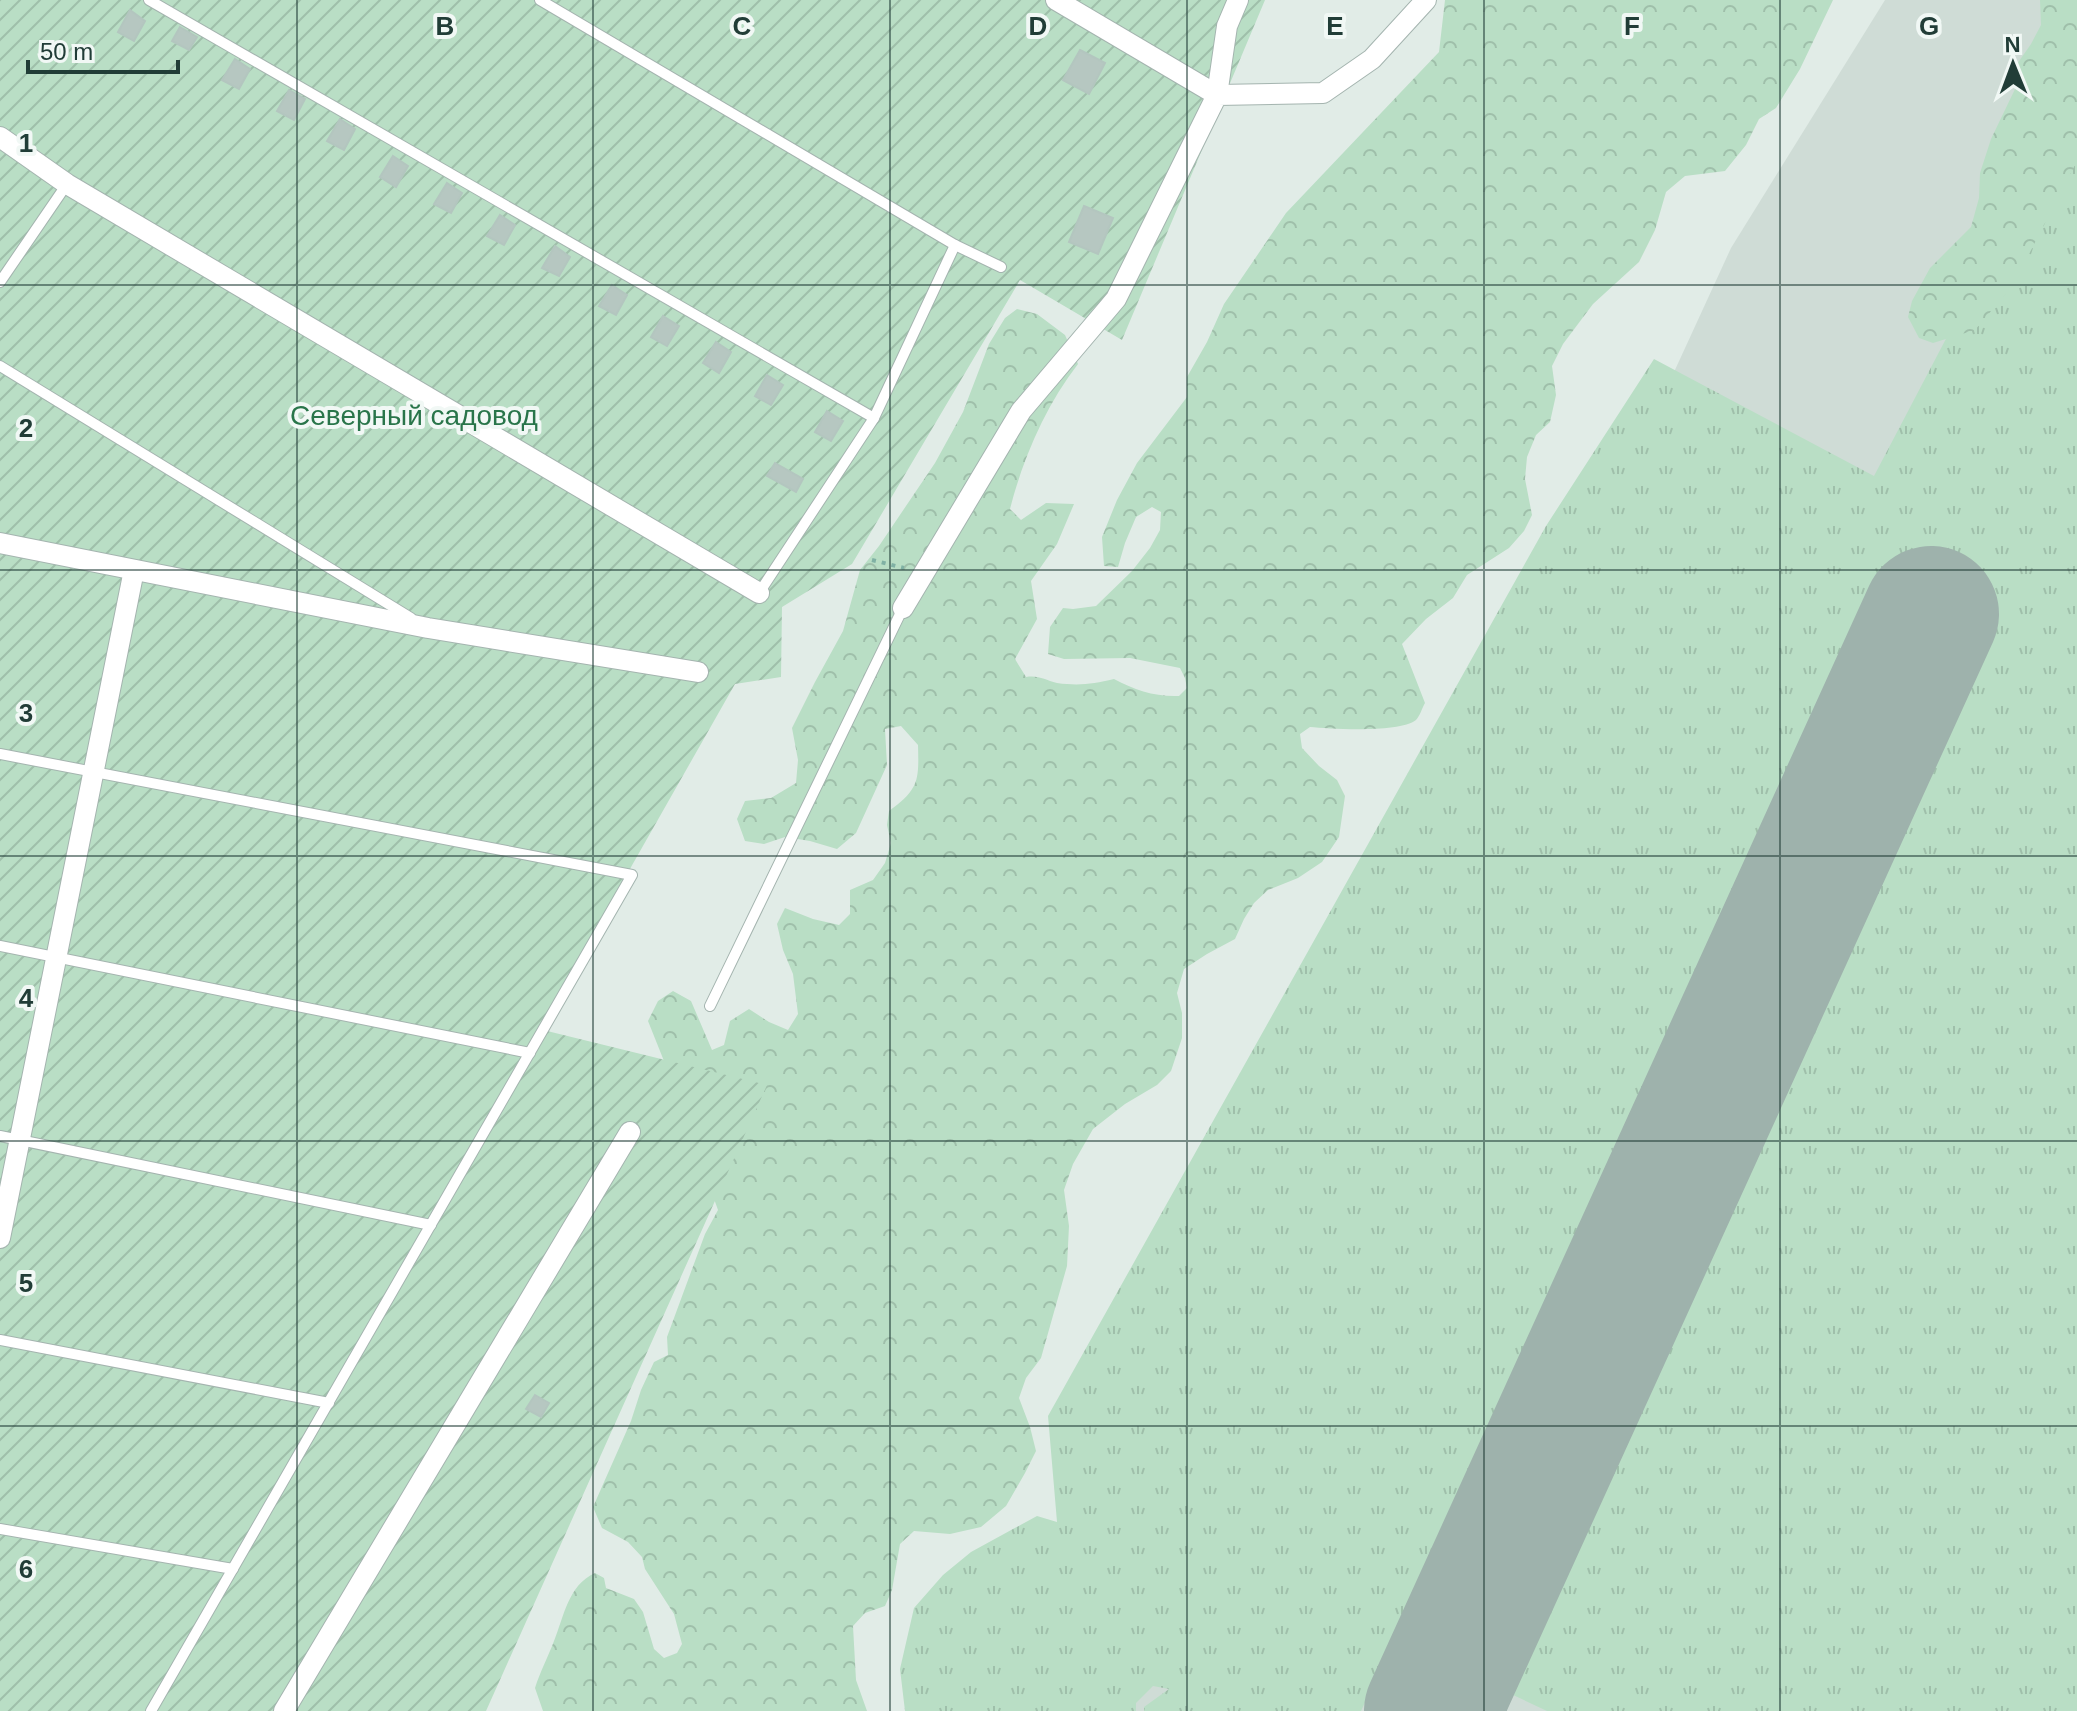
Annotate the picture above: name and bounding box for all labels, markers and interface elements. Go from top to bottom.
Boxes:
text: B [436,11,454,41]
text: C [733,11,752,41]
text: D [1029,11,1047,41]
text: E [1326,11,1344,41]
text: F [1624,11,1640,41]
text: G [1919,11,1939,41]
scale bar [28,24,178,74]
north arrow [1973,24,2053,104]
text: N [2004,32,2021,57]
text: 50 m [40,38,93,65]
text: 1 [19,128,33,158]
park label: Северный садовод [290,400,538,431]
text: 2 [19,413,33,443]
text: 3 [19,698,33,728]
text: 4 [19,983,34,1013]
text: 5 [19,1268,33,1298]
text: 6 [19,1554,33,1584]

